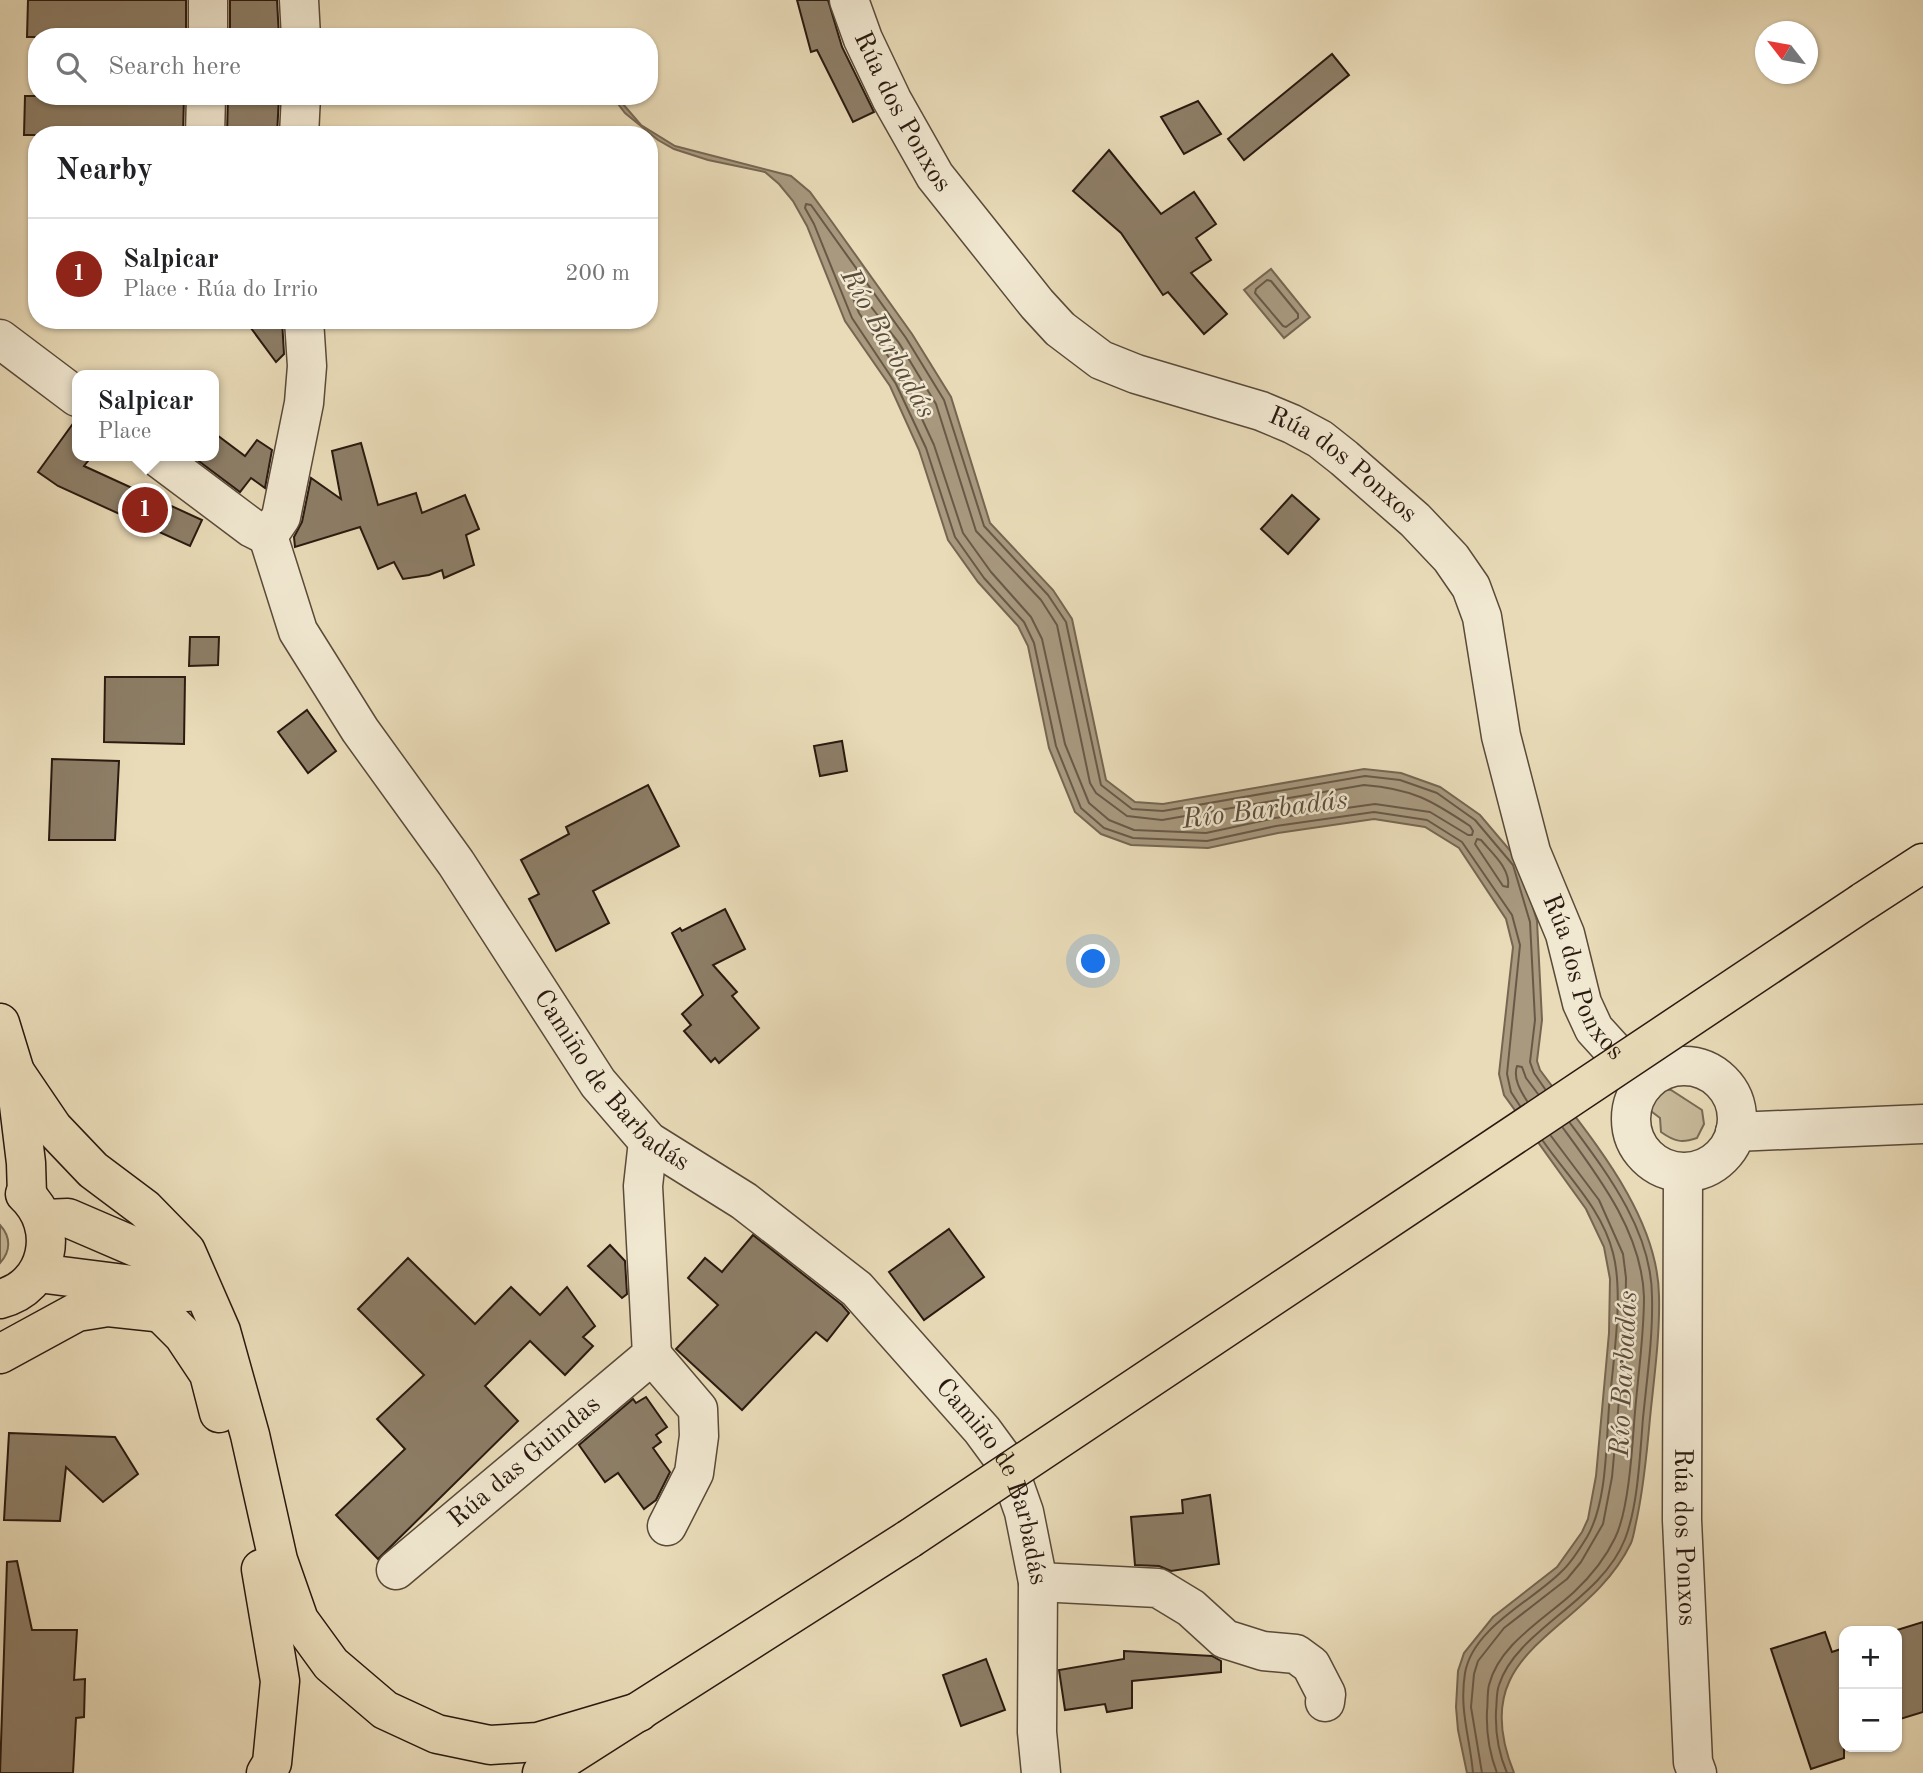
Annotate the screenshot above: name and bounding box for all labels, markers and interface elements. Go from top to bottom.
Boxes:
north arrow [1755,21,1818,84]
search box [28,28,658,105]
street label: Rúa dos Ponxos [848,28,956,197]
icon: search [52,48,90,86]
text: Search here [108,54,241,80]
text: Nearby [56,156,153,186]
text: Salpicar [123,247,219,273]
text: 1 [72,262,86,285]
text: 200 m [565,262,630,285]
water label: Río Barbadás [834,263,940,424]
text: Place · Rúa do Irrio [123,278,318,301]
popup [72,370,219,461]
text: Salpicar [98,389,193,415]
street label: Rúa dos Ponxos [1265,403,1422,528]
text: Place [98,420,151,443]
pin: 1 [122,484,168,536]
water label: Río Barbadás [1180,787,1350,835]
street label: Rúa dos Ponxos [1537,891,1629,1065]
your location [1076,944,1110,978]
street label: Camiño de Barbadás [528,985,694,1176]
water label: Río Barbadás [1607,1290,1643,1459]
street label: Camiño de Barbadás [930,1374,1051,1587]
street label: Rúa das Guindas [444,1391,605,1533]
street label: Rúa dos Ponxos [1669,1448,1700,1627]
map controls [1839,1626,1902,1752]
button: + [1839,1626,1902,1689]
button: − [1839,1689,1902,1752]

